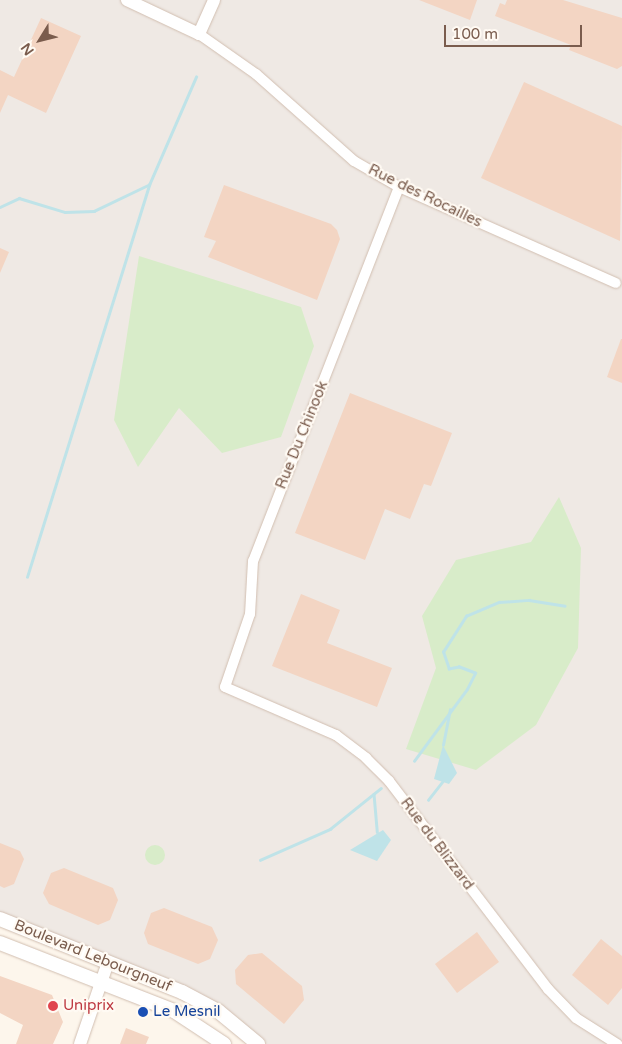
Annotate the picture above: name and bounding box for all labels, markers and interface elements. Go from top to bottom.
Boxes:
north arrow [15,15,65,65]
scale bar [447,15,584,47]
text: 100 m [452,25,498,43]
text: N [17,40,38,59]
street label: Rue des Rocailles [365,161,485,231]
street label: Rue Du Chinook [272,378,332,492]
street label: Rue du Blizzard [396,794,478,894]
street label: Boulevard Lebourgneuf [12,916,174,996]
place label: Uniprix [63,997,114,1015]
marker: Uniprix [47,1000,59,1012]
place label: Le Mesnil [153,1003,221,1021]
marker: Le Mesnil [137,1006,149,1018]

